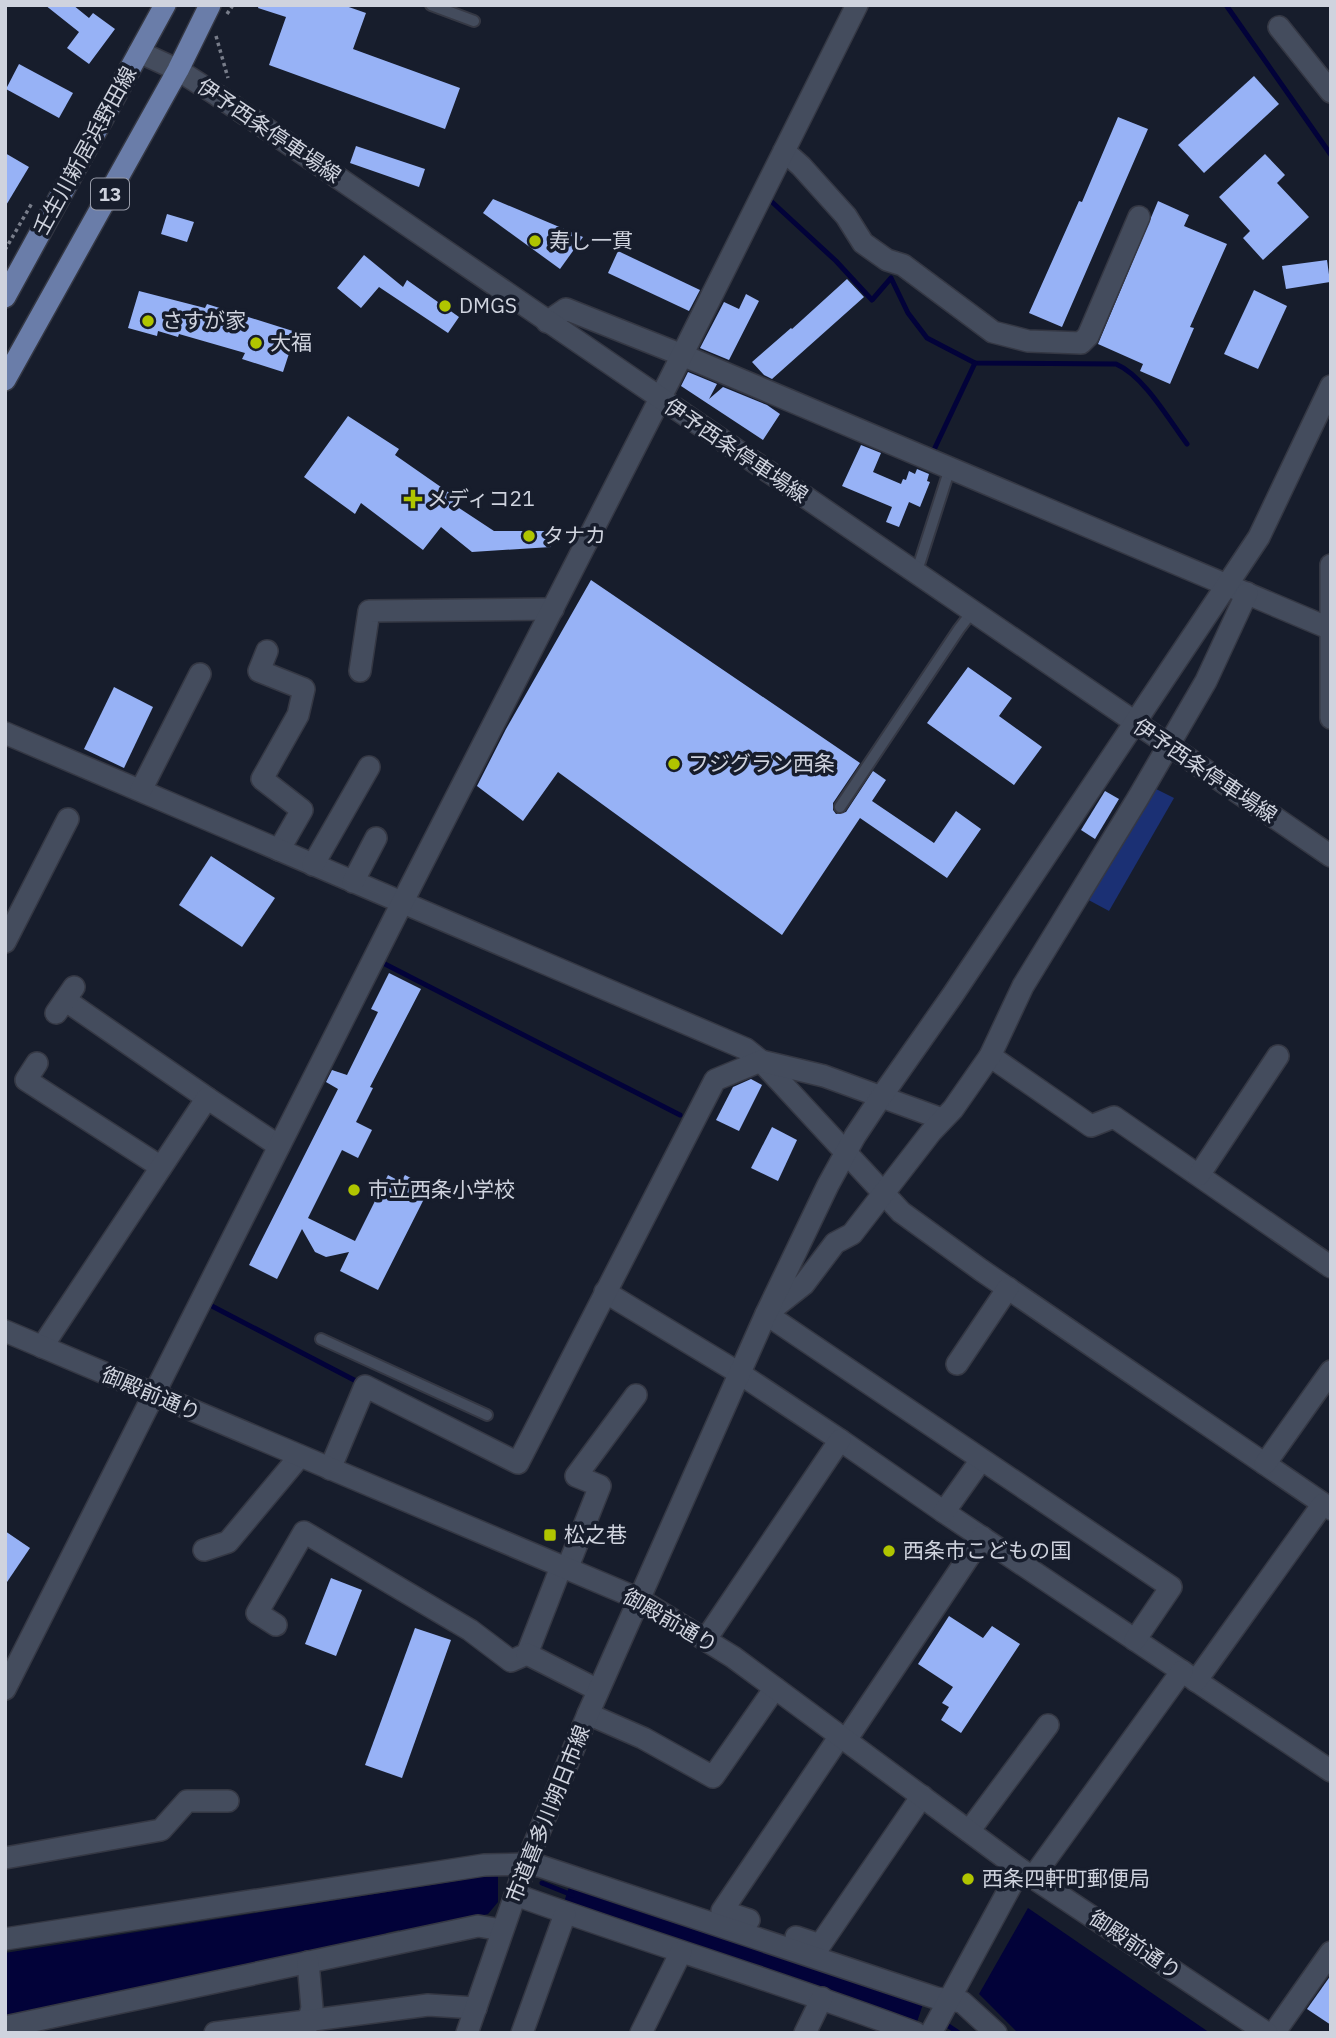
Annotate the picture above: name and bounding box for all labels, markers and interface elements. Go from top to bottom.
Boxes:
street label: 壬生川新居浜野田線 [26,61,142,240]
street label: 伊予西条停車場線 [192,72,347,189]
road number: 13 [91,178,129,210]
place label: 寿し一貫 [549,226,633,254]
marker: 寿し一貫 [527,233,543,249]
place label: DMGS [459,291,517,319]
marker: DMGS [437,298,453,314]
place label: さすが家 [162,306,246,334]
marker: さすが家 [140,313,156,329]
place label: 大福 [270,328,312,356]
marker: 大福 [248,335,264,351]
street label: 伊予西条停車場線 [659,392,814,509]
place label: メディコ21 [427,484,535,512]
marker: メディコ21 [405,491,421,507]
place label: タナカ [543,521,606,549]
marker: タナカ [521,528,537,544]
street label: 伊予西条停車場線 [1128,712,1283,829]
place label: フジグラン西条 [688,749,835,777]
marker: フジグラン西条 [666,756,682,772]
place label: 市立西条小学校 [368,1175,515,1203]
marker: 市立西条小学校 [346,1182,362,1198]
street label: 御殿前通り [98,1360,205,1426]
place label: 松之巷 [564,1520,627,1548]
marker: 松之巷 [542,1527,558,1543]
place label: 西条市こどもの国 [903,1536,1071,1564]
marker: 西条市こどもの国 [881,1543,897,1559]
street label: 御殿前通り [618,1582,723,1659]
street label: 市道喜多川朔日市線 [499,1721,595,1906]
place label: 西条四軒町郵便局 [982,1864,1150,1892]
marker: 西条四軒町郵便局 [960,1871,976,1887]
street label: 御殿前通り [1084,1903,1187,1985]

